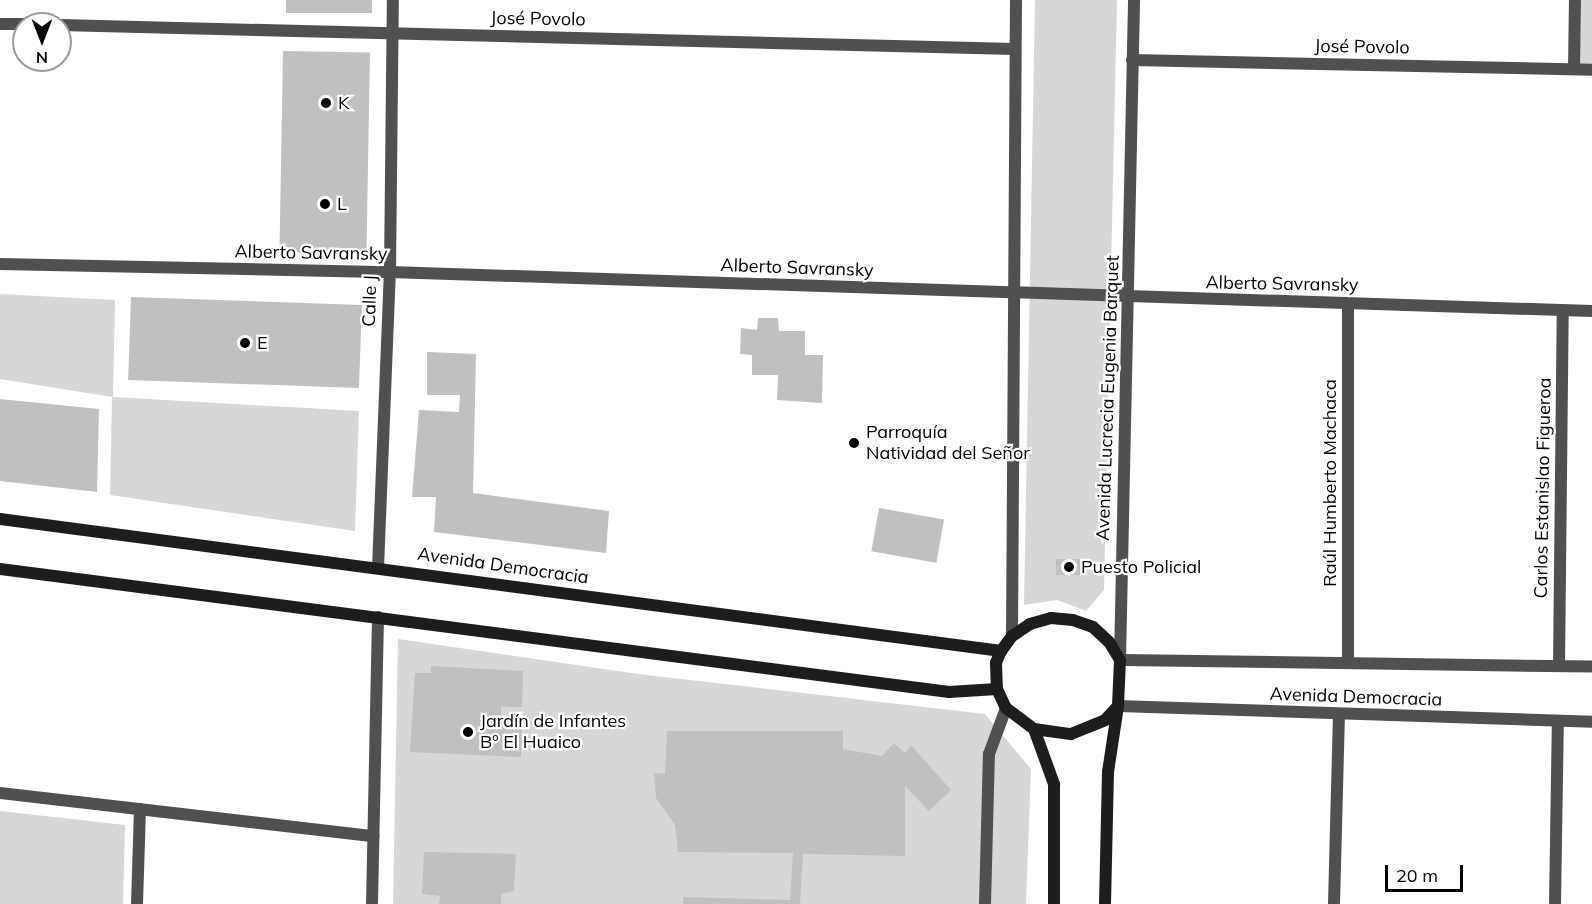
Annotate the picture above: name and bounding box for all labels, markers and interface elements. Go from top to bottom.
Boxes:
street label: José Povolo [490,7,586,31]
north arrow [12,12,72,72]
street label: José Povolo [1314,35,1410,59]
text: N [36,48,48,68]
place label: K [338,92,349,114]
marker: K [319,96,333,110]
place label: L [337,193,347,215]
marker: L [318,197,332,211]
street label: Alberto Savransky [234,241,388,265]
street label: Alberto Savransky [720,255,874,281]
street label: Avenida Lucrecia Eugenia Barquet [1092,255,1124,541]
street label: Alberto Savransky [1205,272,1359,296]
street label: Calle J [358,275,382,327]
place label: E [257,332,268,354]
marker: E [238,336,252,350]
street label: Carlos Estanislao Figueroa [1530,377,1556,599]
street label: Raúl Humberto Machaca [1319,379,1341,587]
place label: Parroquía Natividad del Señor [866,422,1030,464]
marker: Parroquía Natividad del Señor [847,436,861,450]
street label: Avenida Democracia [416,543,590,589]
place label: Puesto Policial [1081,556,1201,578]
marker: Puesto Policial [1062,560,1076,574]
street label: Avenida Democracia [1269,683,1443,711]
place label: Jardín de Infantes Bº El Huaico [480,711,626,754]
marker: Jardín de Infantes Bº El Huaico [461,725,475,739]
scale bar [1388,853,1466,891]
text: 20 m [1396,864,1438,887]

